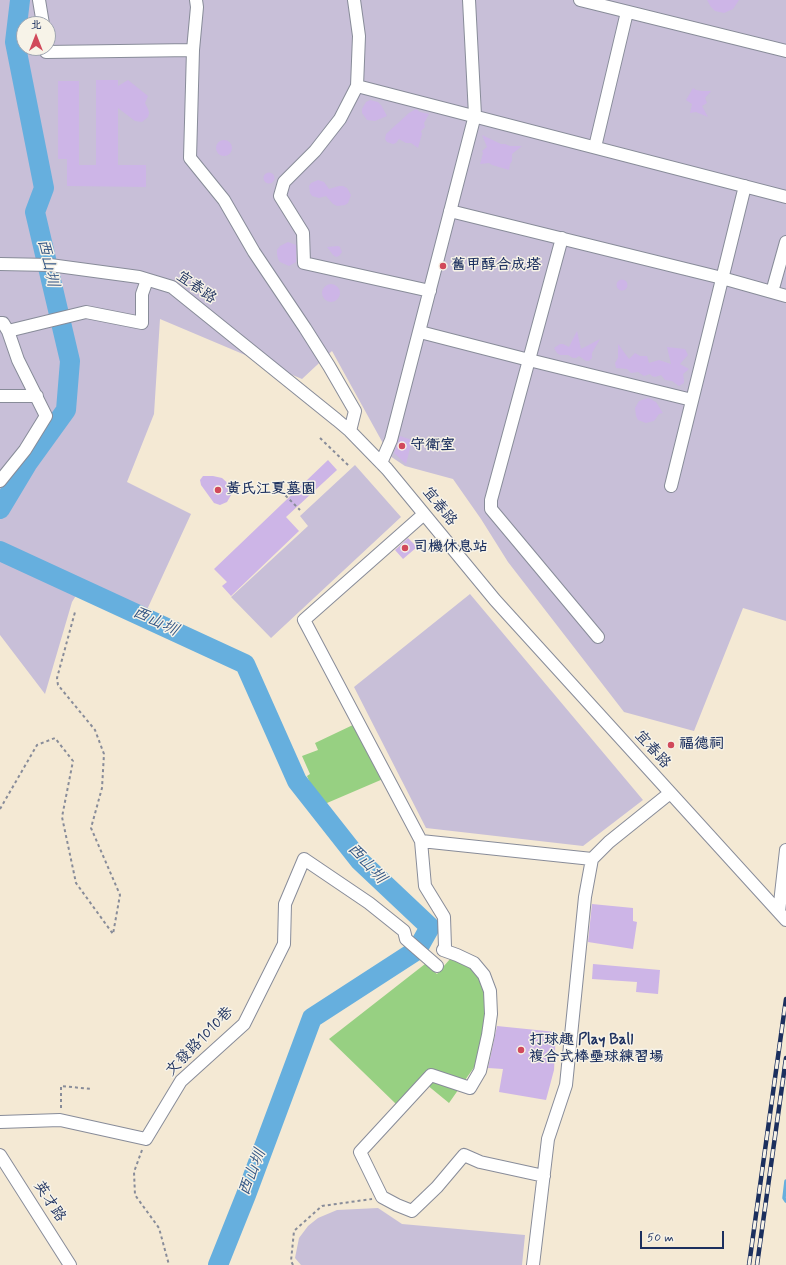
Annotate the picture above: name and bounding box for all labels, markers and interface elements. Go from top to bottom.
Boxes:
north arrow [16,16,56,56]
text: 北 [31,18,42,32]
water label: 西山圳 [32,237,62,289]
place label: 舊甲醇合成塔 [451,257,541,275]
marker: 舊甲醇合成塔 [438,261,448,271]
street label: 宜春路 [172,268,220,308]
place label: 守衛室 [410,437,455,455]
marker: 守衛室 [397,441,407,451]
place label: 黃氏江夏墓園 [226,481,316,499]
street label: 宜春路 [418,484,460,530]
marker: 黃氏江夏墓園 [213,485,223,495]
place label: 司機休息站 [413,539,488,557]
marker: 司機休息站 [400,543,410,553]
water label: 西山圳 [129,603,181,641]
street label: 宜春路 [630,727,674,773]
place label: 福德祠 [679,736,724,754]
marker: 福德祠 [666,740,676,750]
water label: 西山圳 [343,840,389,888]
street label: 文發路1010巷 [162,1004,238,1080]
place label: 打球趣 Play Ball 複合式棒壘球練習場 [529,1032,664,1067]
marker: 打球趣 Play Ball 複合式棒壘球練習場 [516,1045,526,1055]
water label: 西山圳 [235,1147,271,1199]
street label: 英才路 [29,1178,69,1226]
scale bar [642,1223,726,1249]
text: 50 m [647,1230,674,1246]

